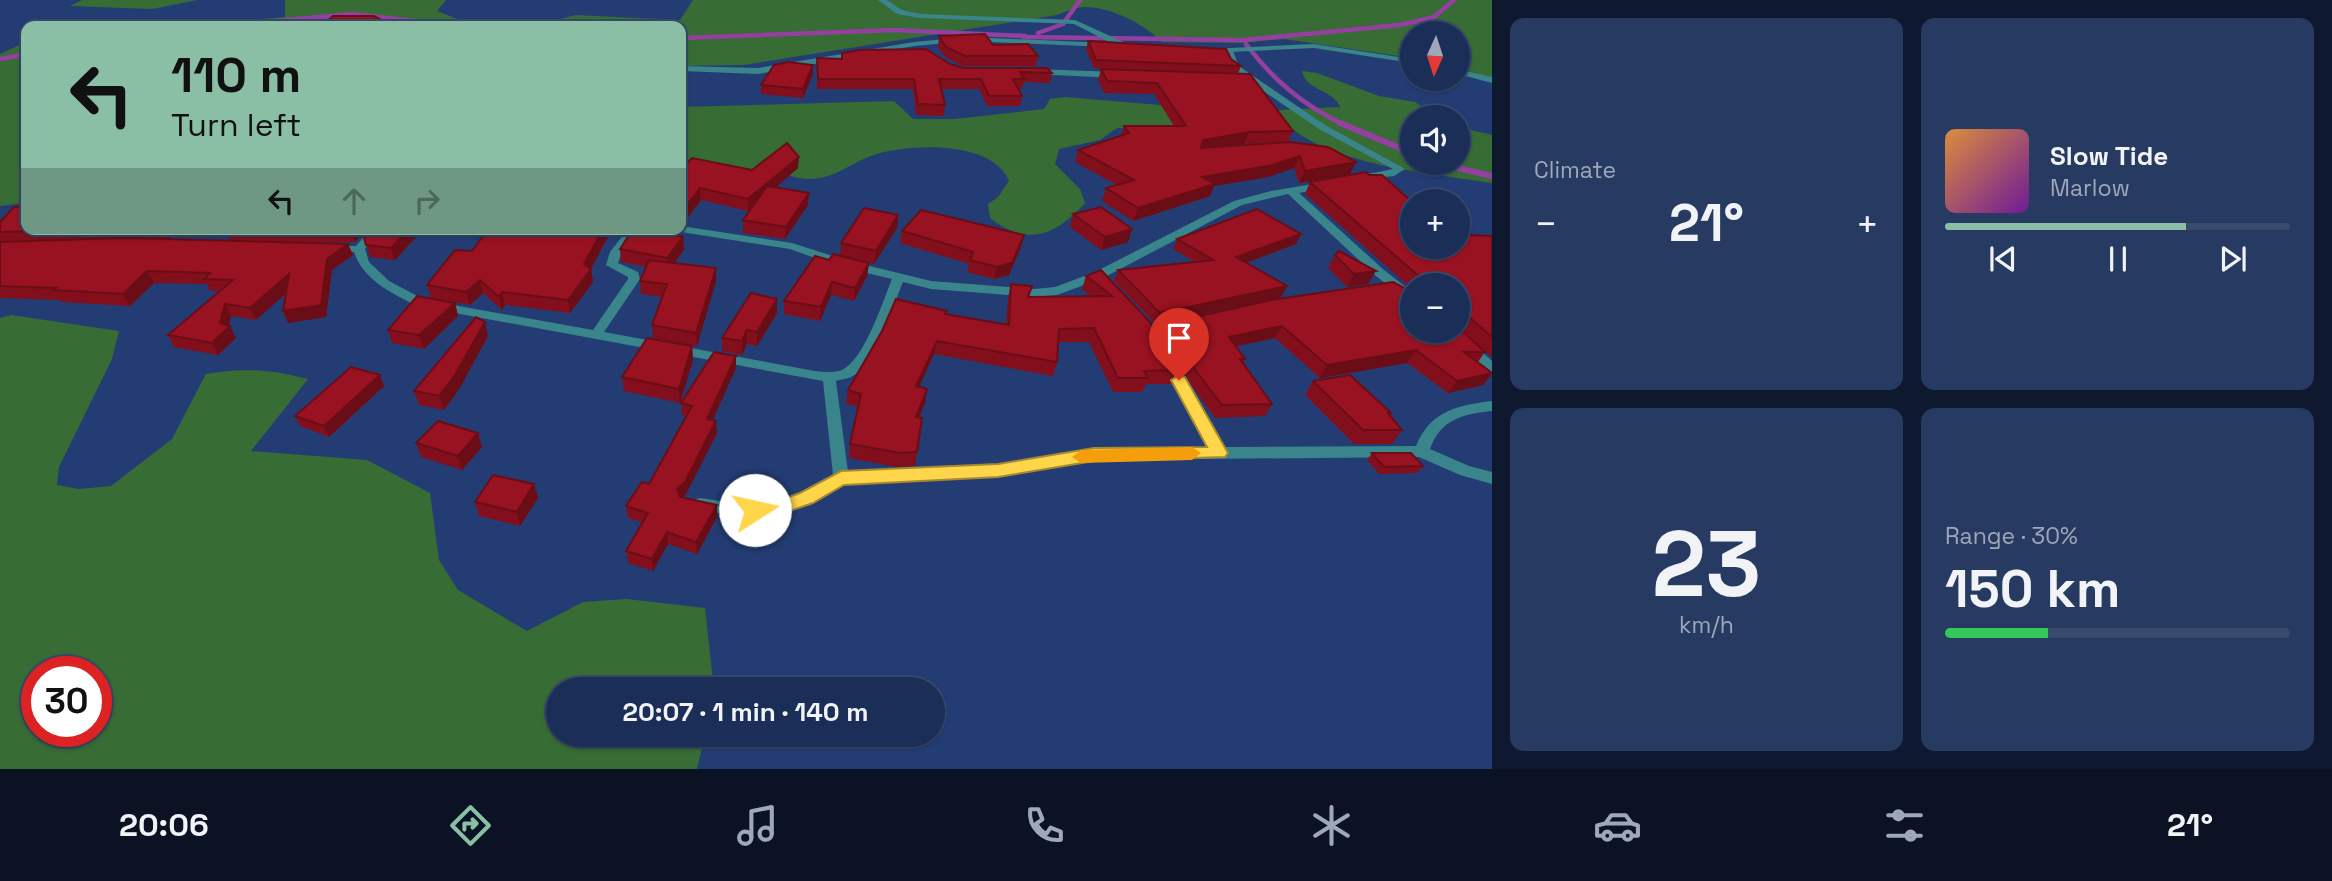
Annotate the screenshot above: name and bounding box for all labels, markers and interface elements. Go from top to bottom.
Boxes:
north arrow [1400,21,1470,91]
map controls [1400,21,1470,343]
text: 110 m [171,44,301,106]
icon: left [56,49,147,140]
text: Turn left [171,105,301,145]
button: sound [1400,105,1470,175]
text: Slow Tide [2050,139,2168,173]
text: Climate [1534,155,1616,185]
text: Marlow [2050,173,2130,203]
icon: left [262,182,300,220]
icon: ahead [335,182,373,220]
icon: right [408,182,446,220]
button: + [1400,189,1470,259]
text: 21° [1669,190,1744,256]
text: − [1534,200,1558,248]
text: + [1855,200,1879,248]
icon: previous [1984,240,2022,278]
icon: pause [2099,240,2137,278]
icon: next [2214,240,2252,278]
button: − [1400,273,1470,343]
pin [1149,308,1209,380]
icon: arrive [1160,319,1198,357]
position arrow [718,473,792,547]
text: 23 [1652,506,1761,623]
text: Range · 30% [1945,521,2078,551]
text: 150 km [1945,556,2120,622]
text: km/h [1679,610,1734,640]
speed limit sign: 30 [21,656,112,747]
text: 20:07 · 1 min · 140 m [623,695,868,729]
icon: directions [446,801,495,850]
icon: music [733,801,782,850]
icon: phone [1020,801,1069,850]
icon: climate [1307,801,1356,850]
icon: car [1593,801,1642,850]
icon: filters [1880,801,1929,850]
text: 20:06 [119,805,209,845]
text: 21° [2167,805,2213,845]

